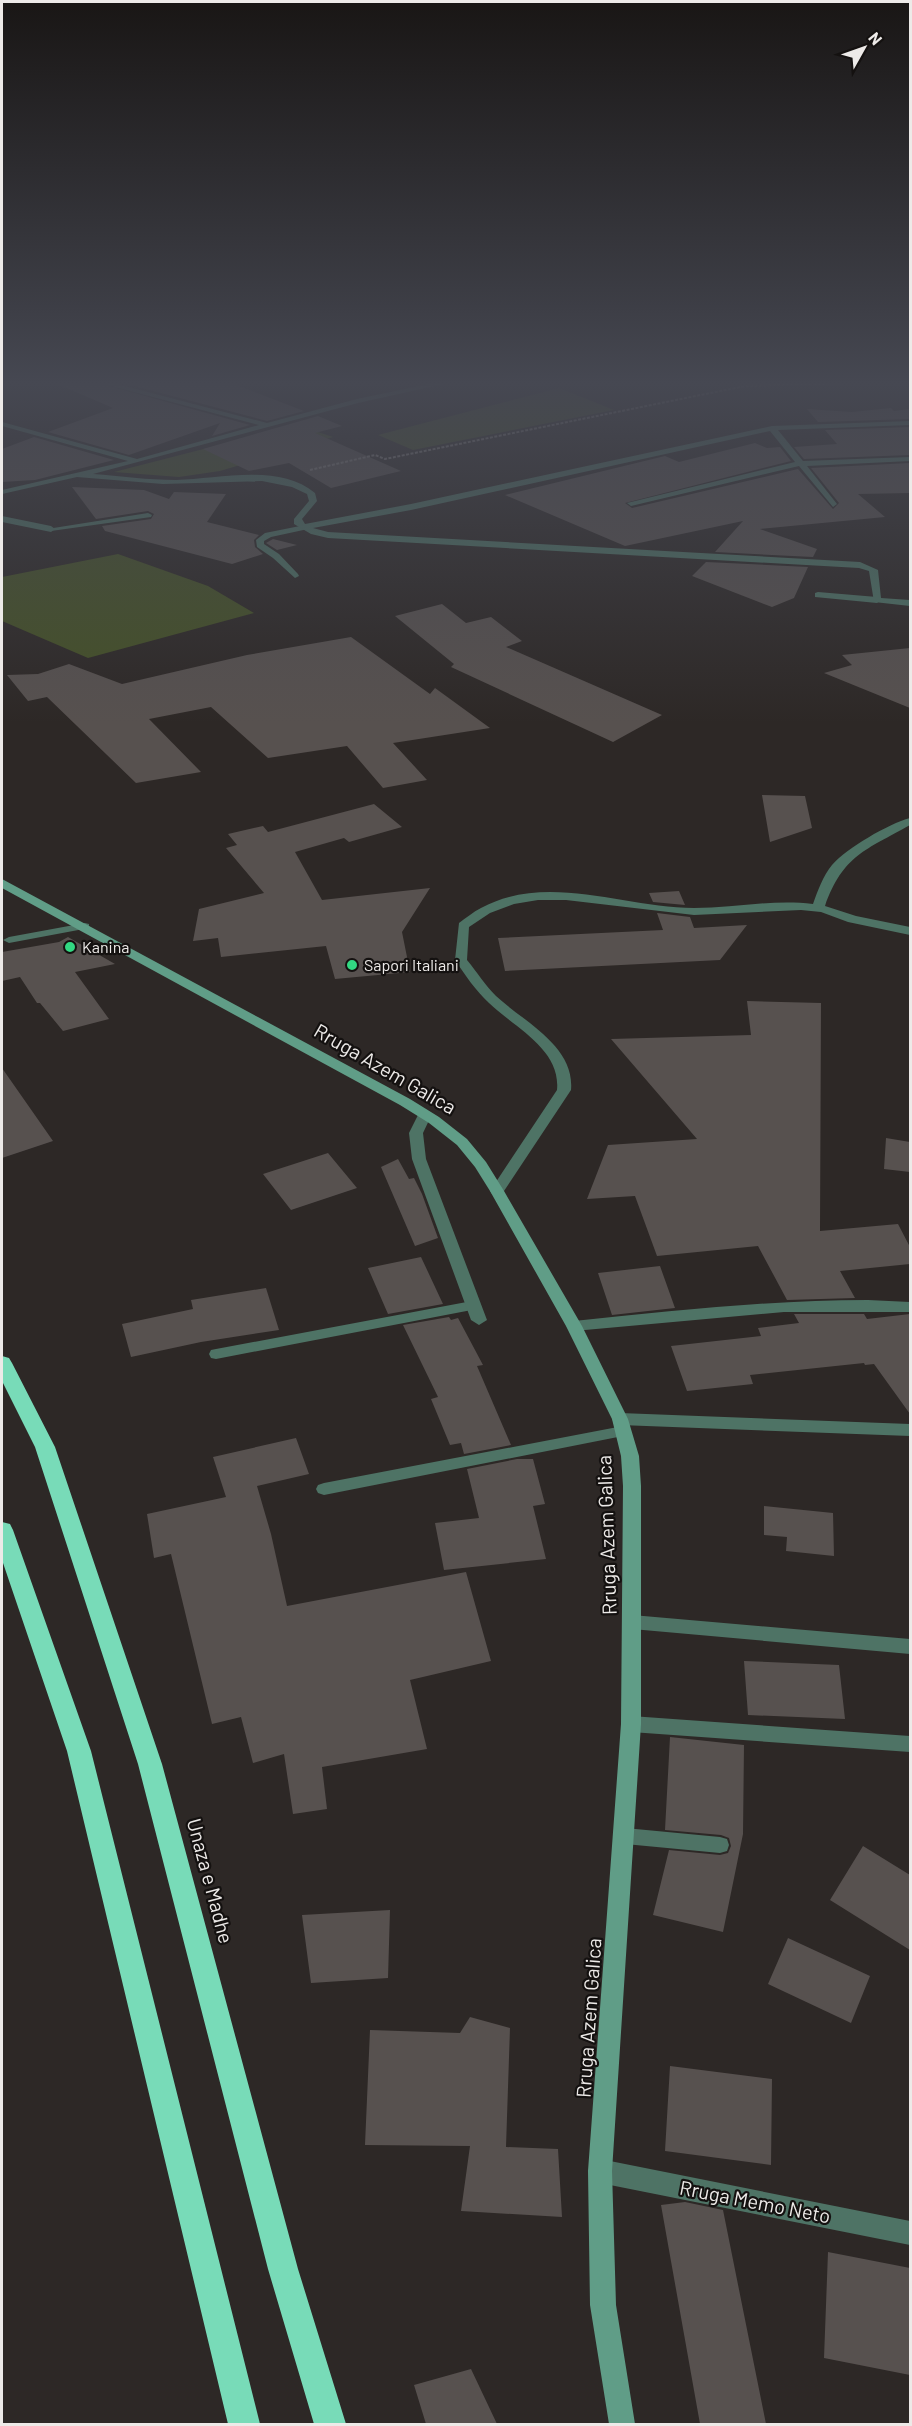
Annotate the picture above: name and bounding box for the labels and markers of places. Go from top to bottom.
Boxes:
place label: Kanina [82,937,129,956]
marker: Kanina [63,940,77,954]
place label: Sapori Italiani [364,955,459,974]
marker: Sapori Italiani [345,958,359,972]

